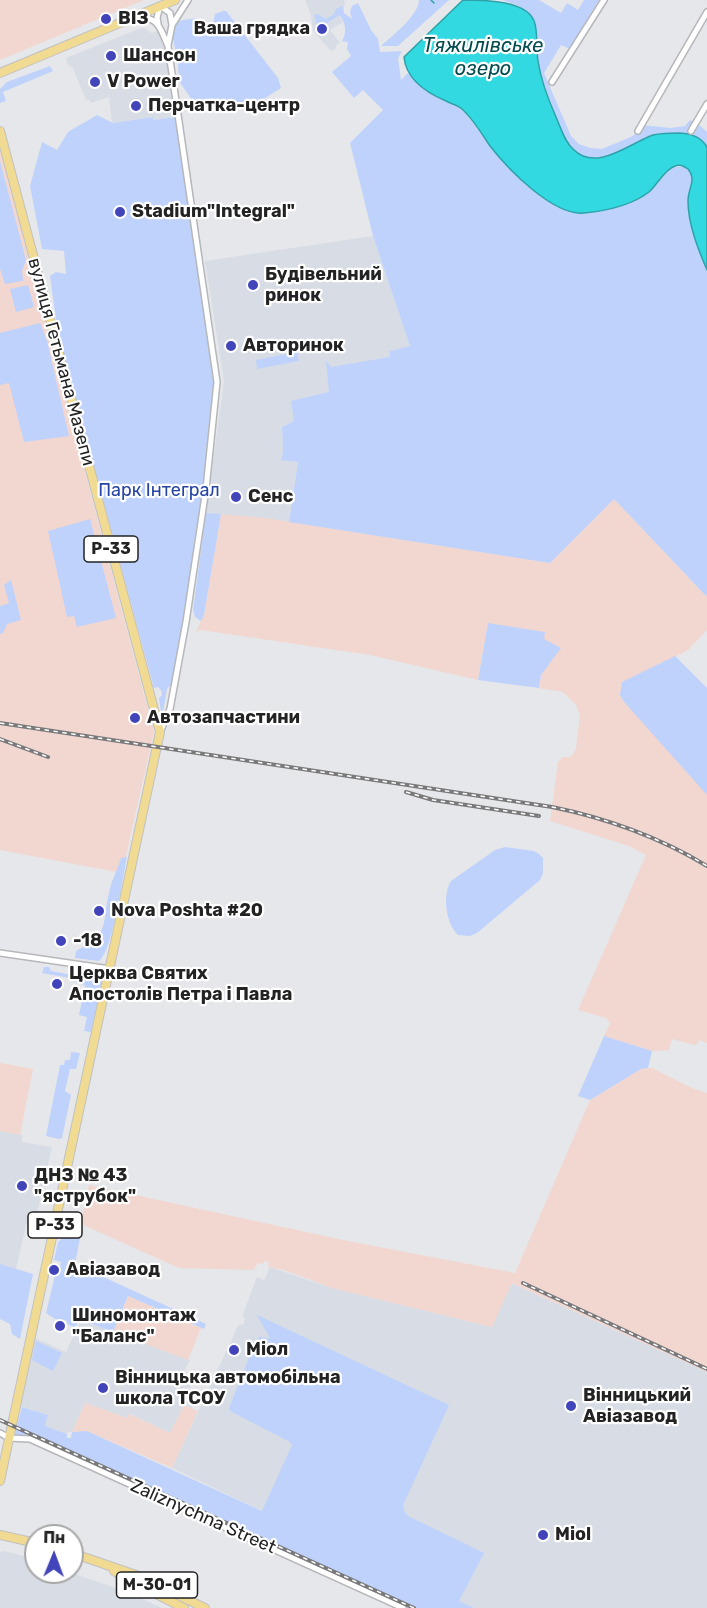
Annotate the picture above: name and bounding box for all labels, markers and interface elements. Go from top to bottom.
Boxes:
place label: ВІЗ [118,8,149,30]
marker: ВІЗ [99,12,113,26]
place label: Ваша грядка [193,18,310,40]
marker: Ваша грядка [315,22,329,36]
water label: Тяжилівське озеро [423,34,543,81]
place label: Шансон [123,45,196,67]
marker: Шансон [104,49,118,63]
place label: V Power [107,71,180,93]
marker: V Power [88,75,102,89]
place label: Перчатка-центр [148,95,300,117]
marker: Перчатка-центр [129,99,143,113]
place label: Stadium"Integral" [132,201,295,223]
marker: Stadium"Integral" [113,205,127,219]
street label: вулиця Гетьмана Мазепи [23,256,99,468]
place label: Будівельний ринок [265,264,382,306]
marker: Будівельний ринок [246,278,260,292]
place label: Авторинок [243,335,344,357]
marker: Авторинок [224,339,238,353]
park label: Парк Інтеграл [98,480,220,502]
place label: Сенс [248,486,293,508]
marker: Сенс [229,490,243,504]
road number: Р-33 [84,536,138,562]
place label: Автозапчастини [147,707,300,729]
marker: Автозапчастини [128,711,142,725]
place label: Nova Poshta #20 [111,900,263,922]
marker: Nova Poshta #20 [92,904,106,918]
place label: -18 [73,930,102,952]
marker: -18 [54,934,68,948]
place label: Церква Святих Апостолів Петра і Павла [69,963,292,1006]
marker: Церква Святих Апостолів Петра і Павла [50,977,64,991]
place label: ДНЗ № 43 "яструбок" [34,1165,136,1208]
marker: ДНЗ № 43 "яструбок" [15,1179,29,1193]
road number: Р-33 [28,1212,82,1238]
place label: Авіазавод [66,1259,160,1281]
marker: Авіазавод [47,1263,61,1277]
place label: Шиномонтаж "Баланс" [72,1305,196,1348]
marker: Шиномонтаж "Баланс" [53,1319,67,1333]
place label: Міол [246,1339,288,1361]
marker: Міол [227,1343,241,1357]
place label: Вінницька автомобільна школа ТСОУ [115,1367,341,1410]
marker: Вінницька автомобільна школа ТСОУ [96,1381,110,1395]
place label: Вінницький Авіазавод [583,1385,691,1428]
marker: Вінницький Авіазавод [564,1399,578,1413]
street label: Zaliznychna Street [127,1475,279,1559]
north arrow [24,1524,84,1584]
place label: Miol [555,1524,591,1546]
text: Пн [43,1528,66,1547]
marker: Miol [536,1528,550,1542]
road number: М-30-01 [116,1572,198,1598]

